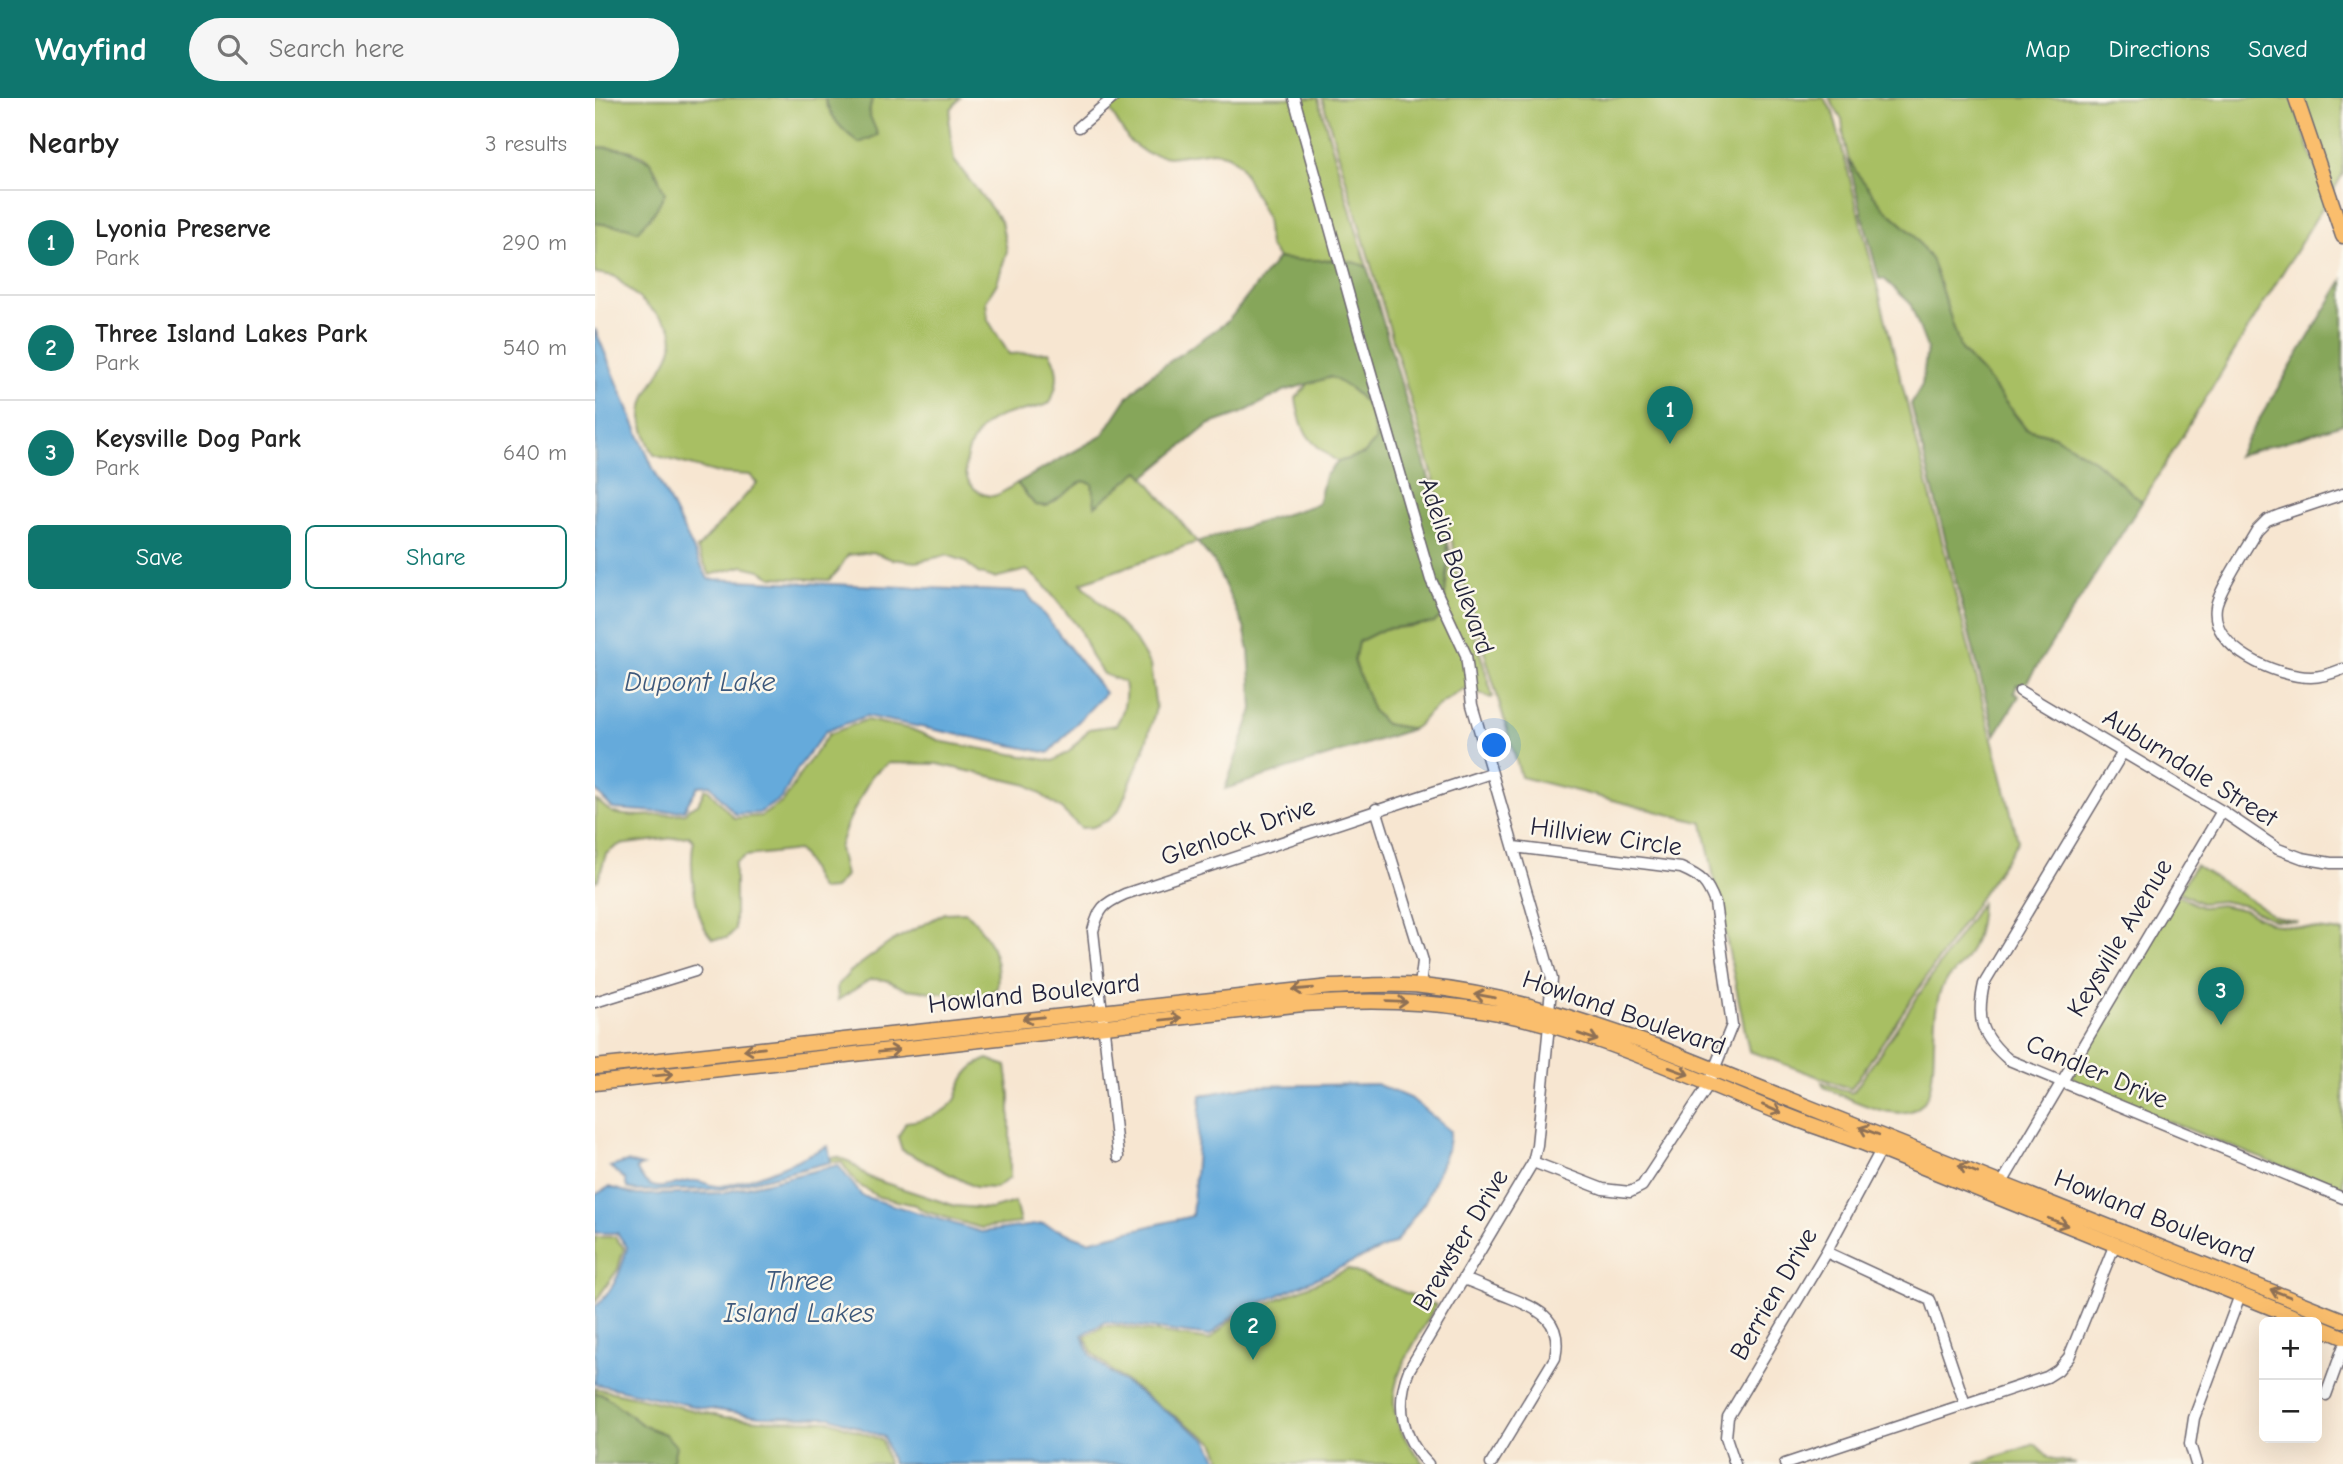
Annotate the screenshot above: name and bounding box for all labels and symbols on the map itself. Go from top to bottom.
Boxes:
pin: 1 [1647,386,1693,444]
street label: Adelia Boulevard [1412,474,1500,658]
water label: Dupont Lake [624,666,776,698]
street label: Auburndale Street [2097,702,2284,835]
your location [1477,728,1511,762]
street label: Glenlock Drive [1157,792,1319,872]
street label: Hillview Circle [1528,812,1684,862]
street label: Keysville Avenue [2061,854,2179,1022]
street label: Howland Boulevard [1519,964,1729,1062]
pin: 3 [2198,967,2244,1025]
street label: Howland Boulevard [927,968,1141,1020]
one-way arrow [1293,983,1315,996]
one-way arrow [1474,988,1497,1002]
one-way arrow [1385,995,1408,1009]
one-way arrow [1022,1012,1045,1025]
one-way arrow [1159,1012,1181,1025]
street label: Candler Drive [2022,1029,2172,1115]
one-way arrow [1576,1032,1598,1044]
one-way arrow [744,1042,766,1055]
one-way arrow [877,1044,900,1057]
one-way arrow [1667,1066,1689,1079]
one-way arrow [651,1069,674,1082]
one-way arrow [1761,1103,1782,1116]
one-way arrow [1859,1123,1881,1136]
one-way arrow [1957,1162,1979,1175]
street label: Howland Boulevard [2050,1163,2258,1271]
street label: Brewster Drive [1407,1164,1515,1316]
one-way arrow [2047,1217,2068,1230]
street label: Berrien Drive [1724,1223,1824,1365]
water label: Three Island Lakes [723,1265,875,1329]
one-way arrow [2270,1286,2291,1299]
pin: 2 [1230,1302,1276,1360]

